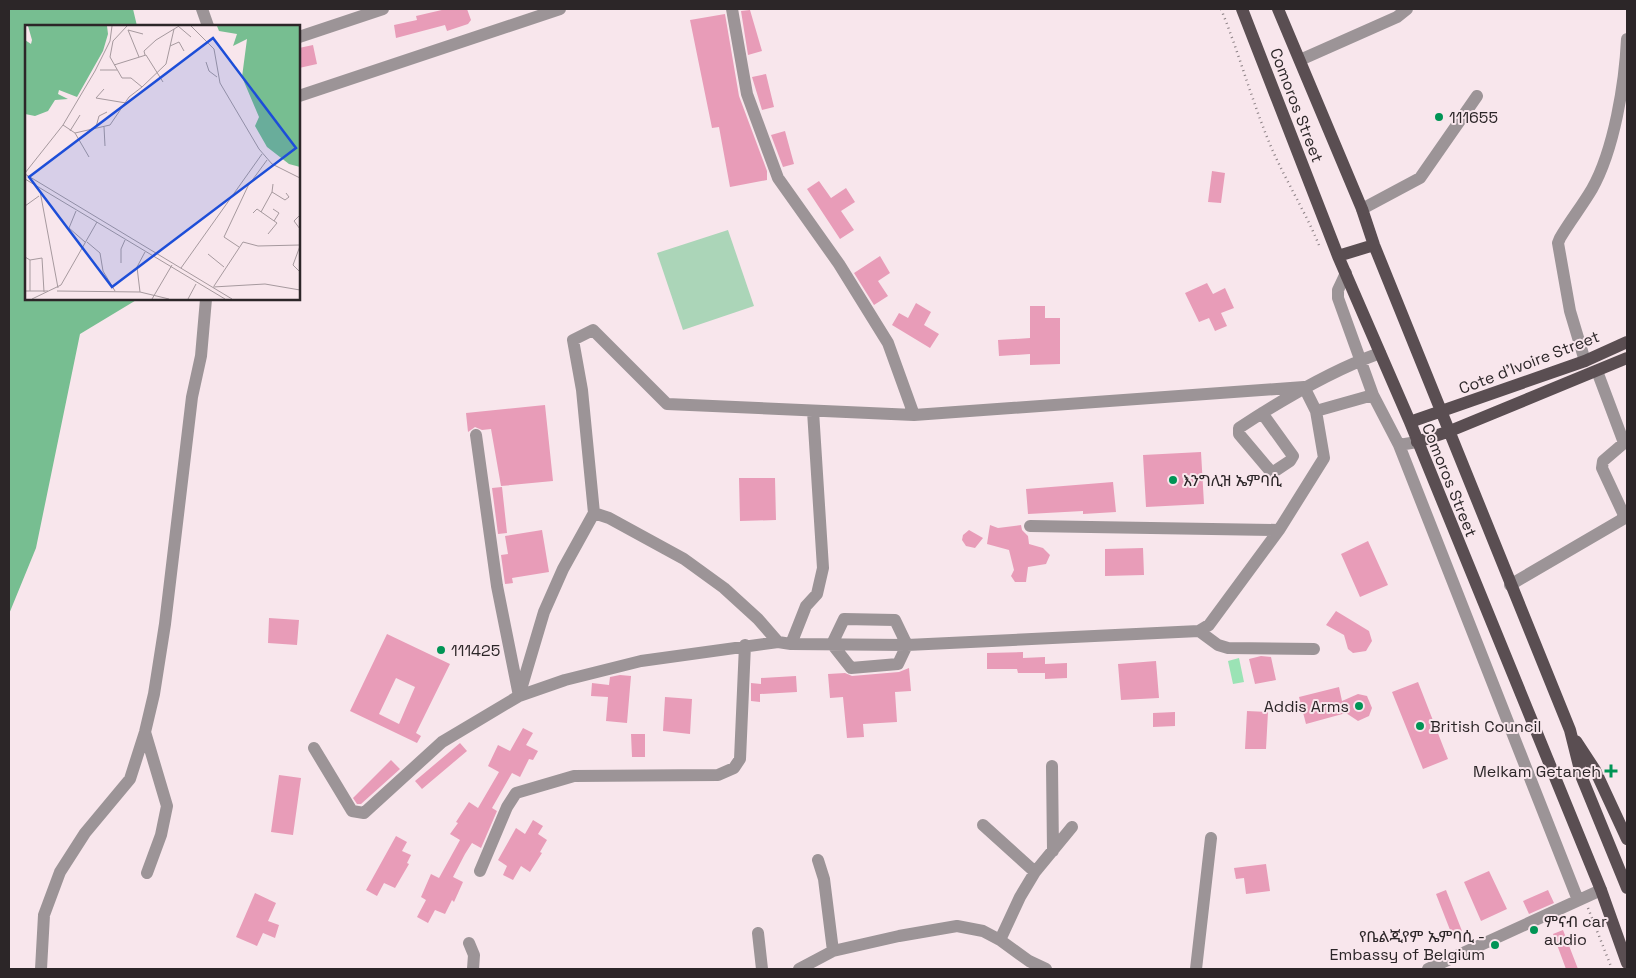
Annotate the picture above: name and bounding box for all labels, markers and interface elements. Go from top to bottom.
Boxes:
inset map [25,25,300,300]
street label: Comoros Street [1265,45,1328,165]
place label: 111655 [1449,107,1498,128]
marker: 111655 [1433,111,1445,123]
street label: Cote d'Ivoire Street [1456,326,1603,399]
street label: Comoros Street [1417,420,1482,540]
place label: እንግሊዝ ኤምባሲ [1183,470,1282,491]
marker: እንግሊዝ ኤምባሲ [1167,474,1179,486]
place label: 111425 [451,640,500,661]
marker: 111425 [435,644,447,656]
place label: Addis Arms [1264,696,1349,717]
marker: Addis Arms [1353,700,1365,712]
place label: British Council [1430,716,1541,737]
marker: British Council [1414,720,1426,732]
place label: Melkam Getaneh [1473,761,1601,782]
marker: Melkam Getaneh [1605,765,1617,777]
place label: ምናብ car audio [1544,911,1607,950]
marker: ምናብ car audio [1528,924,1540,936]
place label: የቤልጂየም ኤምባሲ - Embassy of Belgium [1330,926,1485,965]
marker: የቤልጂየም ኤምባሲ - Embassy of Belgium [1489,939,1501,951]

